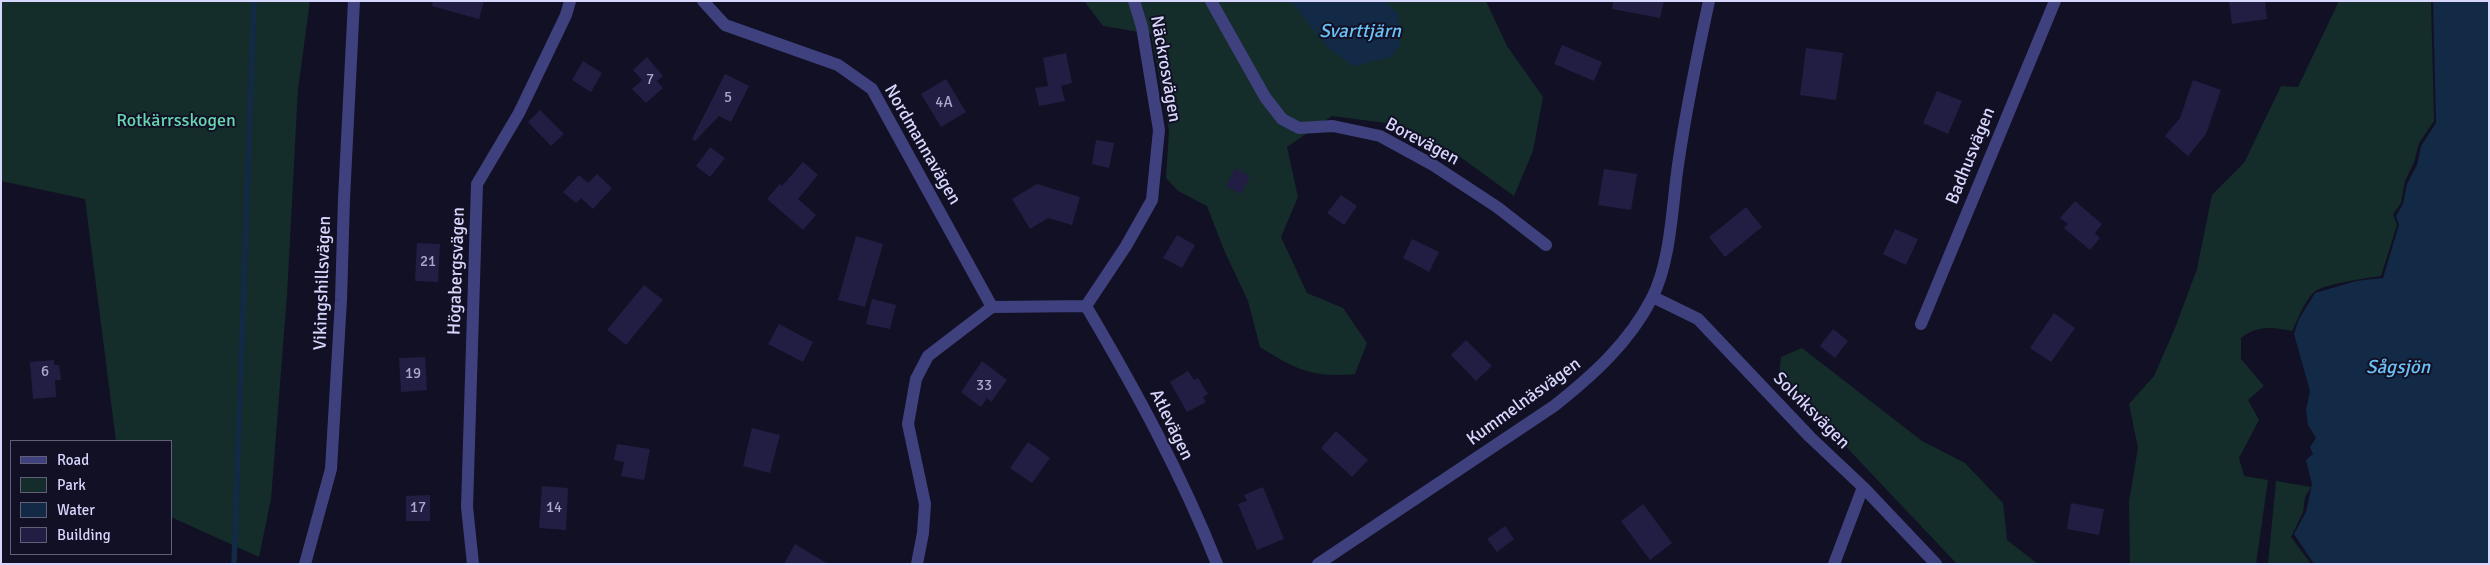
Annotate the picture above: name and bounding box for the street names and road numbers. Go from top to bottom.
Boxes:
street label: Näckrosvägen [1145,14,1185,124]
street label: Nordmannavägen [879,81,965,209]
street label: Badhusvägen [1942,104,2000,208]
street label: Borevägen [1381,113,1463,171]
street label: Högabergsvägen [444,207,470,335]
street label: Vikingshillsvägen [310,215,336,351]
street label: Kummelnäsvägen [1463,353,1585,451]
street label: Solviksvägen [1768,368,1854,454]
street label: Atlevägen [1145,386,1197,464]

